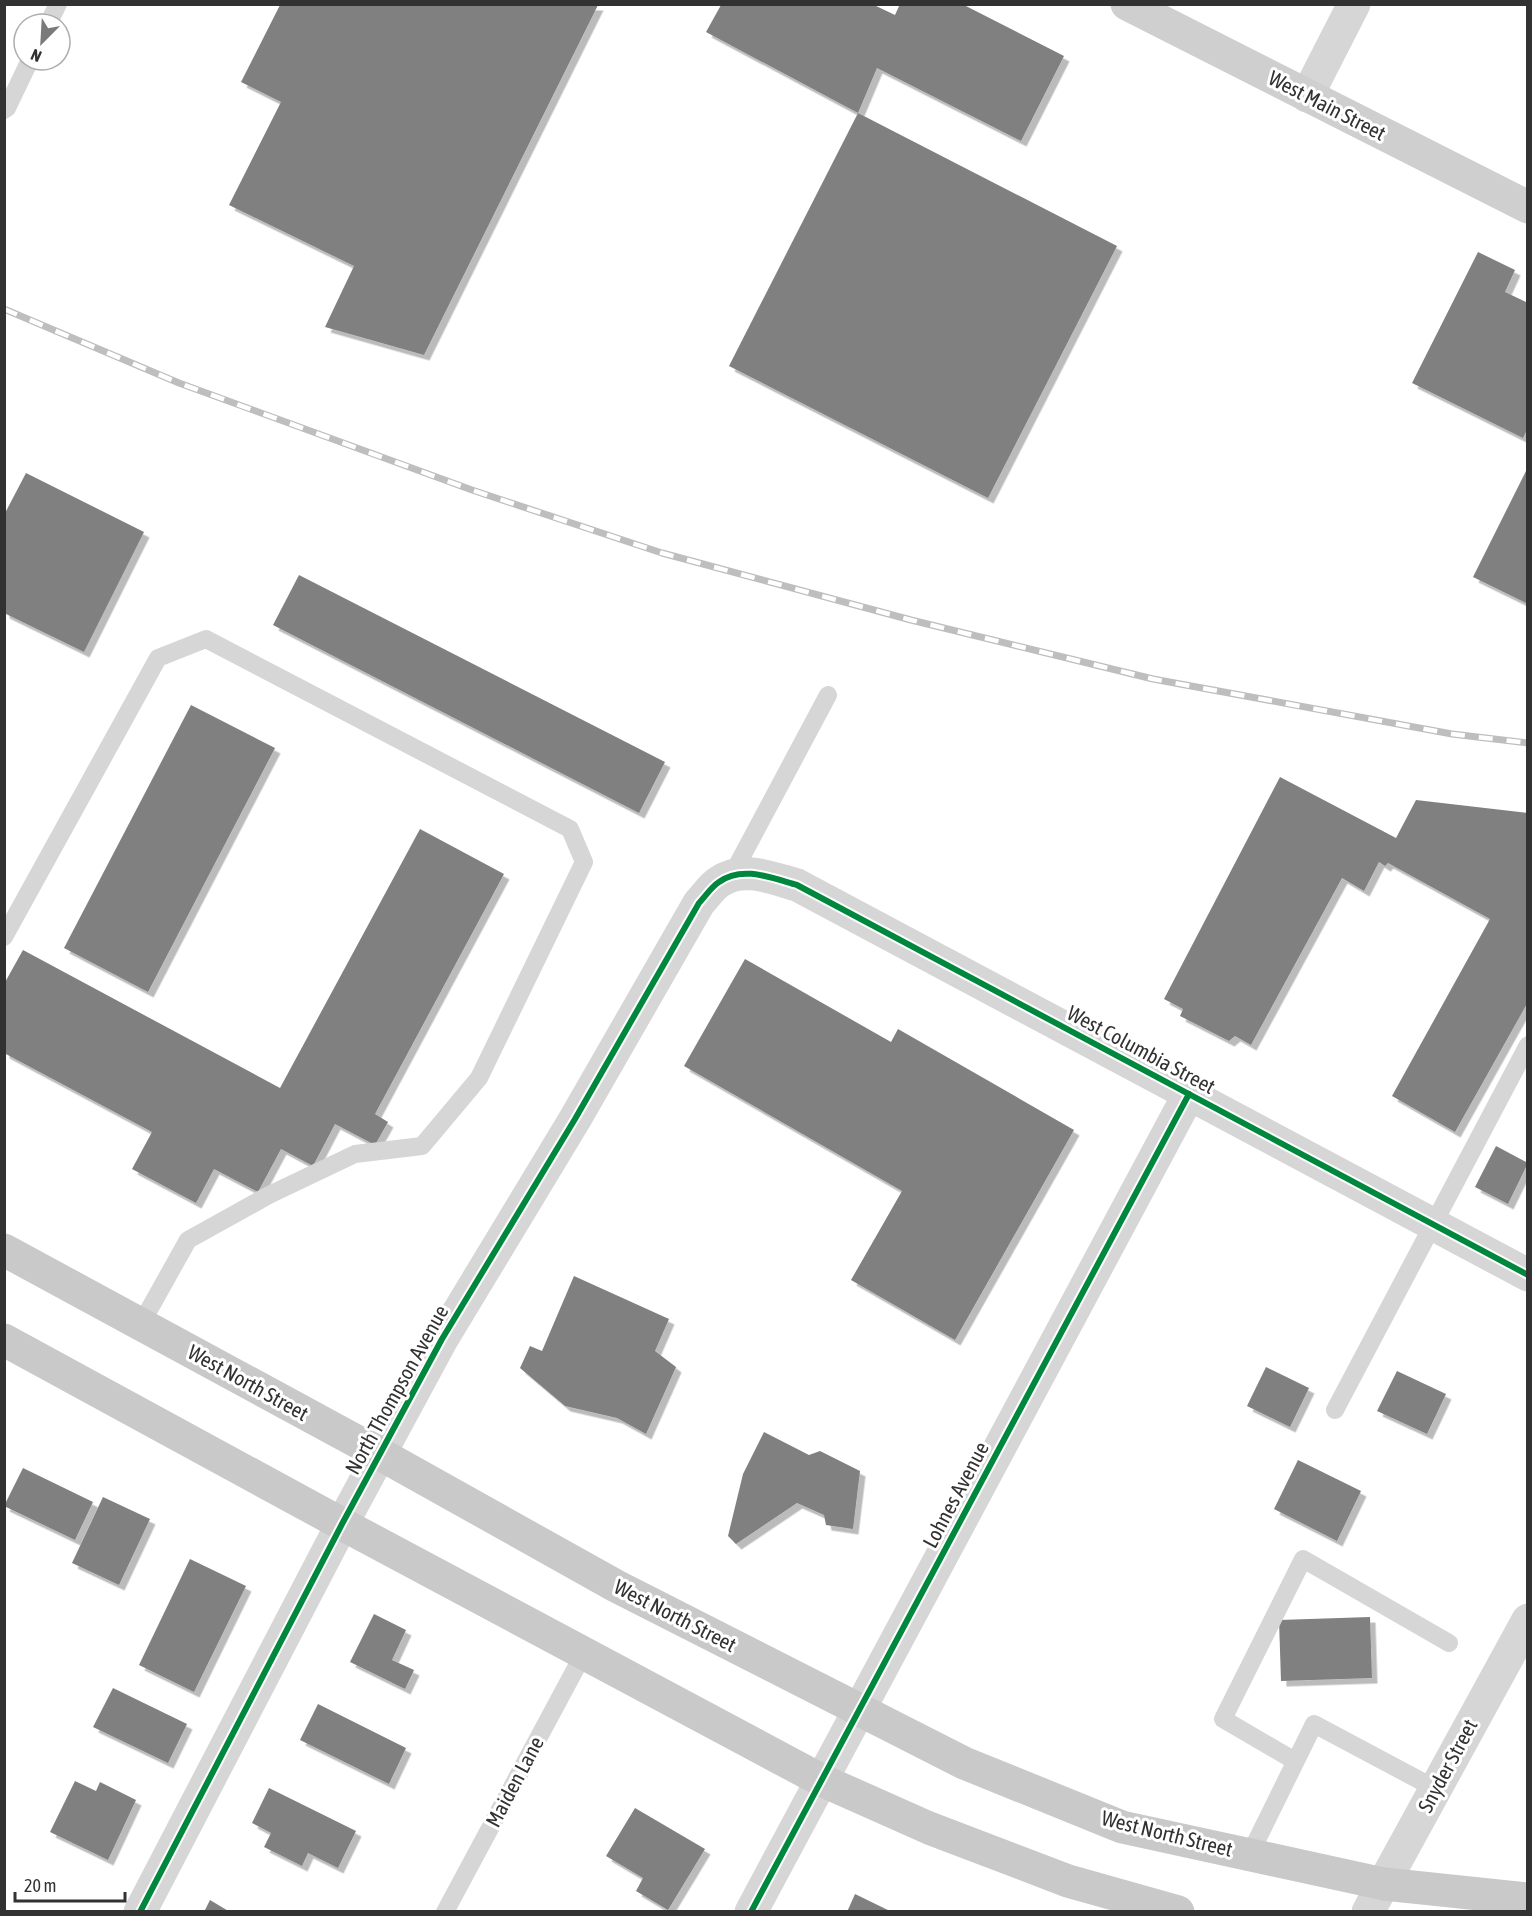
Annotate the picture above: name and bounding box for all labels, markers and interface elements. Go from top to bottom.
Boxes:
north arrow [12,12,72,72]
text: N [28,46,44,66]
street label: West Main Street [1265,65,1390,145]
street label: West Columbia Street [1063,1000,1220,1098]
street label: North Thompson Avenue [340,1301,453,1478]
street label: West North Street [184,1339,313,1425]
street label: Lohnes Avenue [917,1438,993,1552]
street label: West North Street [610,1574,741,1656]
street label: Snyder Street [1413,1715,1482,1816]
street label: Maiden Lane [480,1732,548,1831]
street label: West North Street [1099,1805,1235,1861]
scale bar [15,1865,124,1903]
text: 20 m [24,1875,56,1896]

